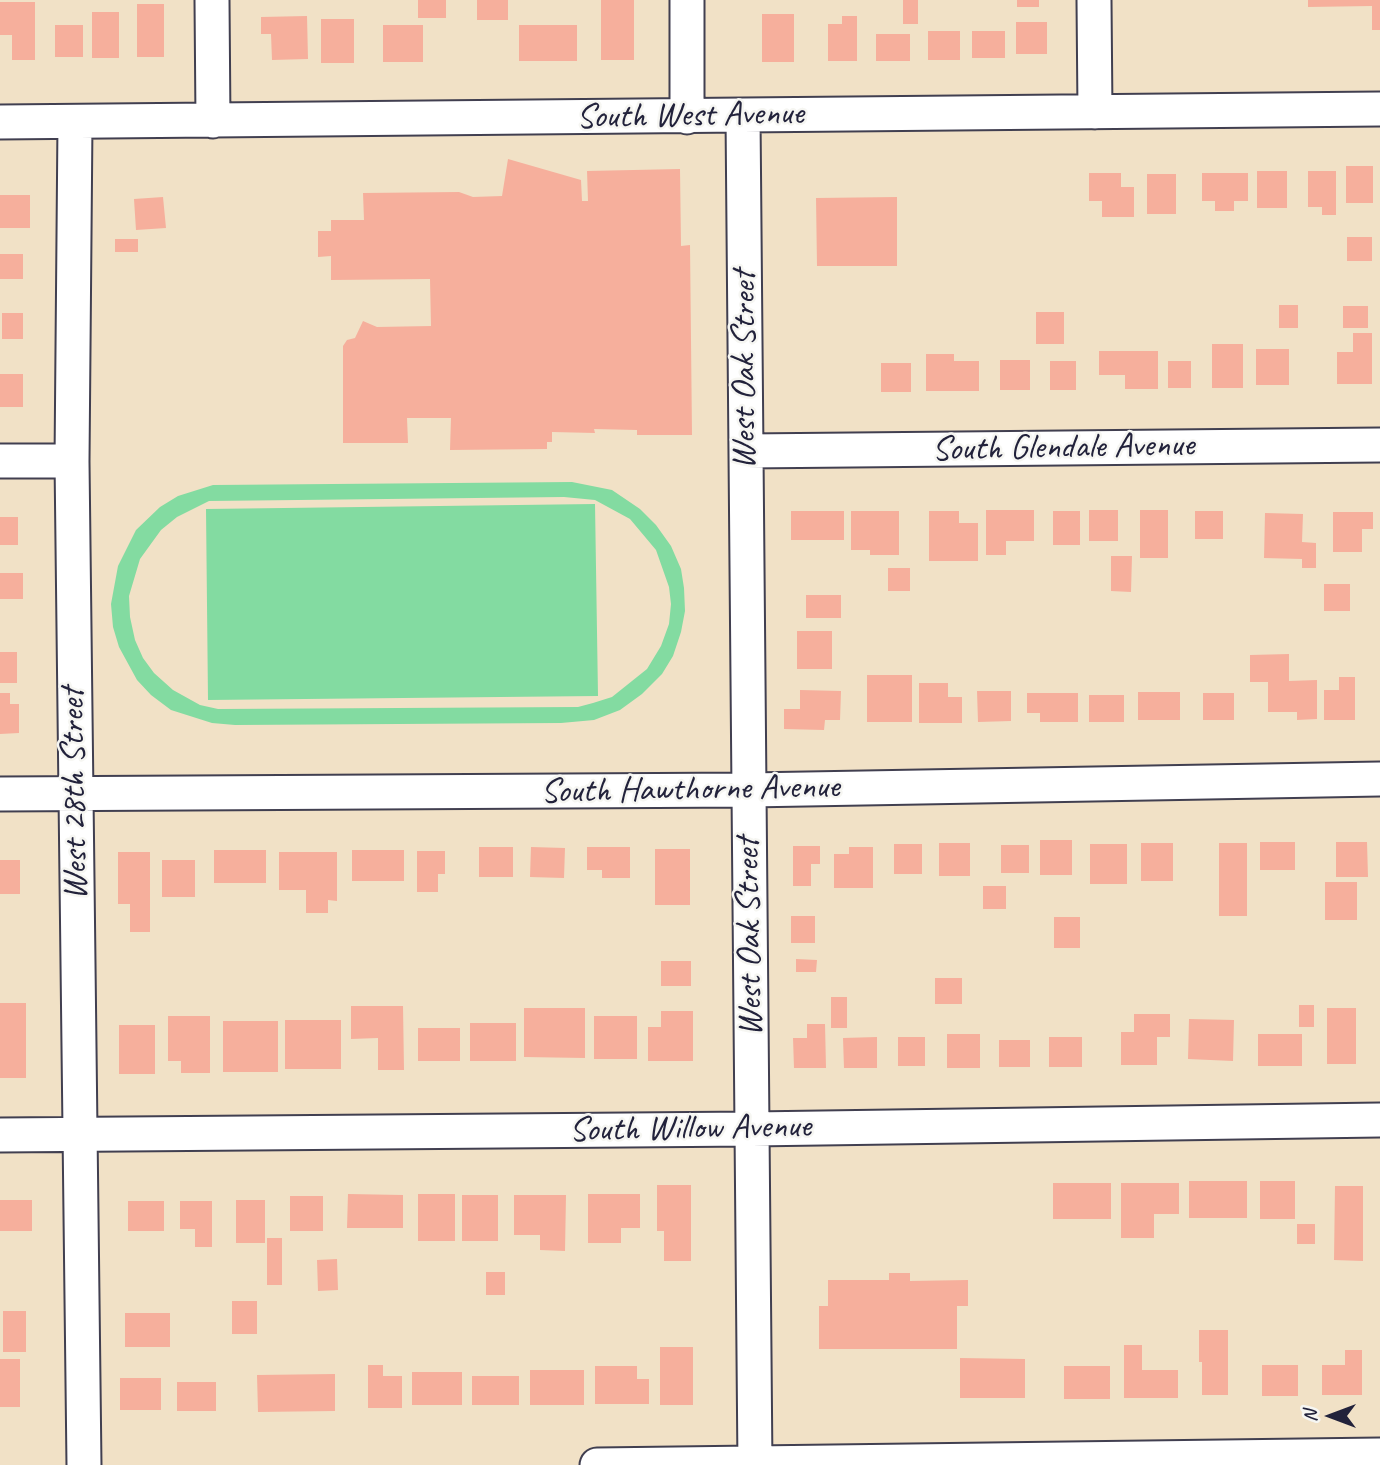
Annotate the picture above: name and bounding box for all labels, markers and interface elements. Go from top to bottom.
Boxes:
street label: South West Avenue [576,93,804,139]
street label: West Oak Street [724,270,766,470]
street label: South Glendale Avenue [931,425,1195,471]
street label: West 28th Street [52,687,98,901]
street label: South Hawthorne Avenue [540,766,840,814]
street label: West Oak Street [727,837,773,1037]
street label: South Willow Avenue [569,1106,811,1152]
north arrow [1296,1381,1366,1451]
text: N [1298,1410,1322,1422]

